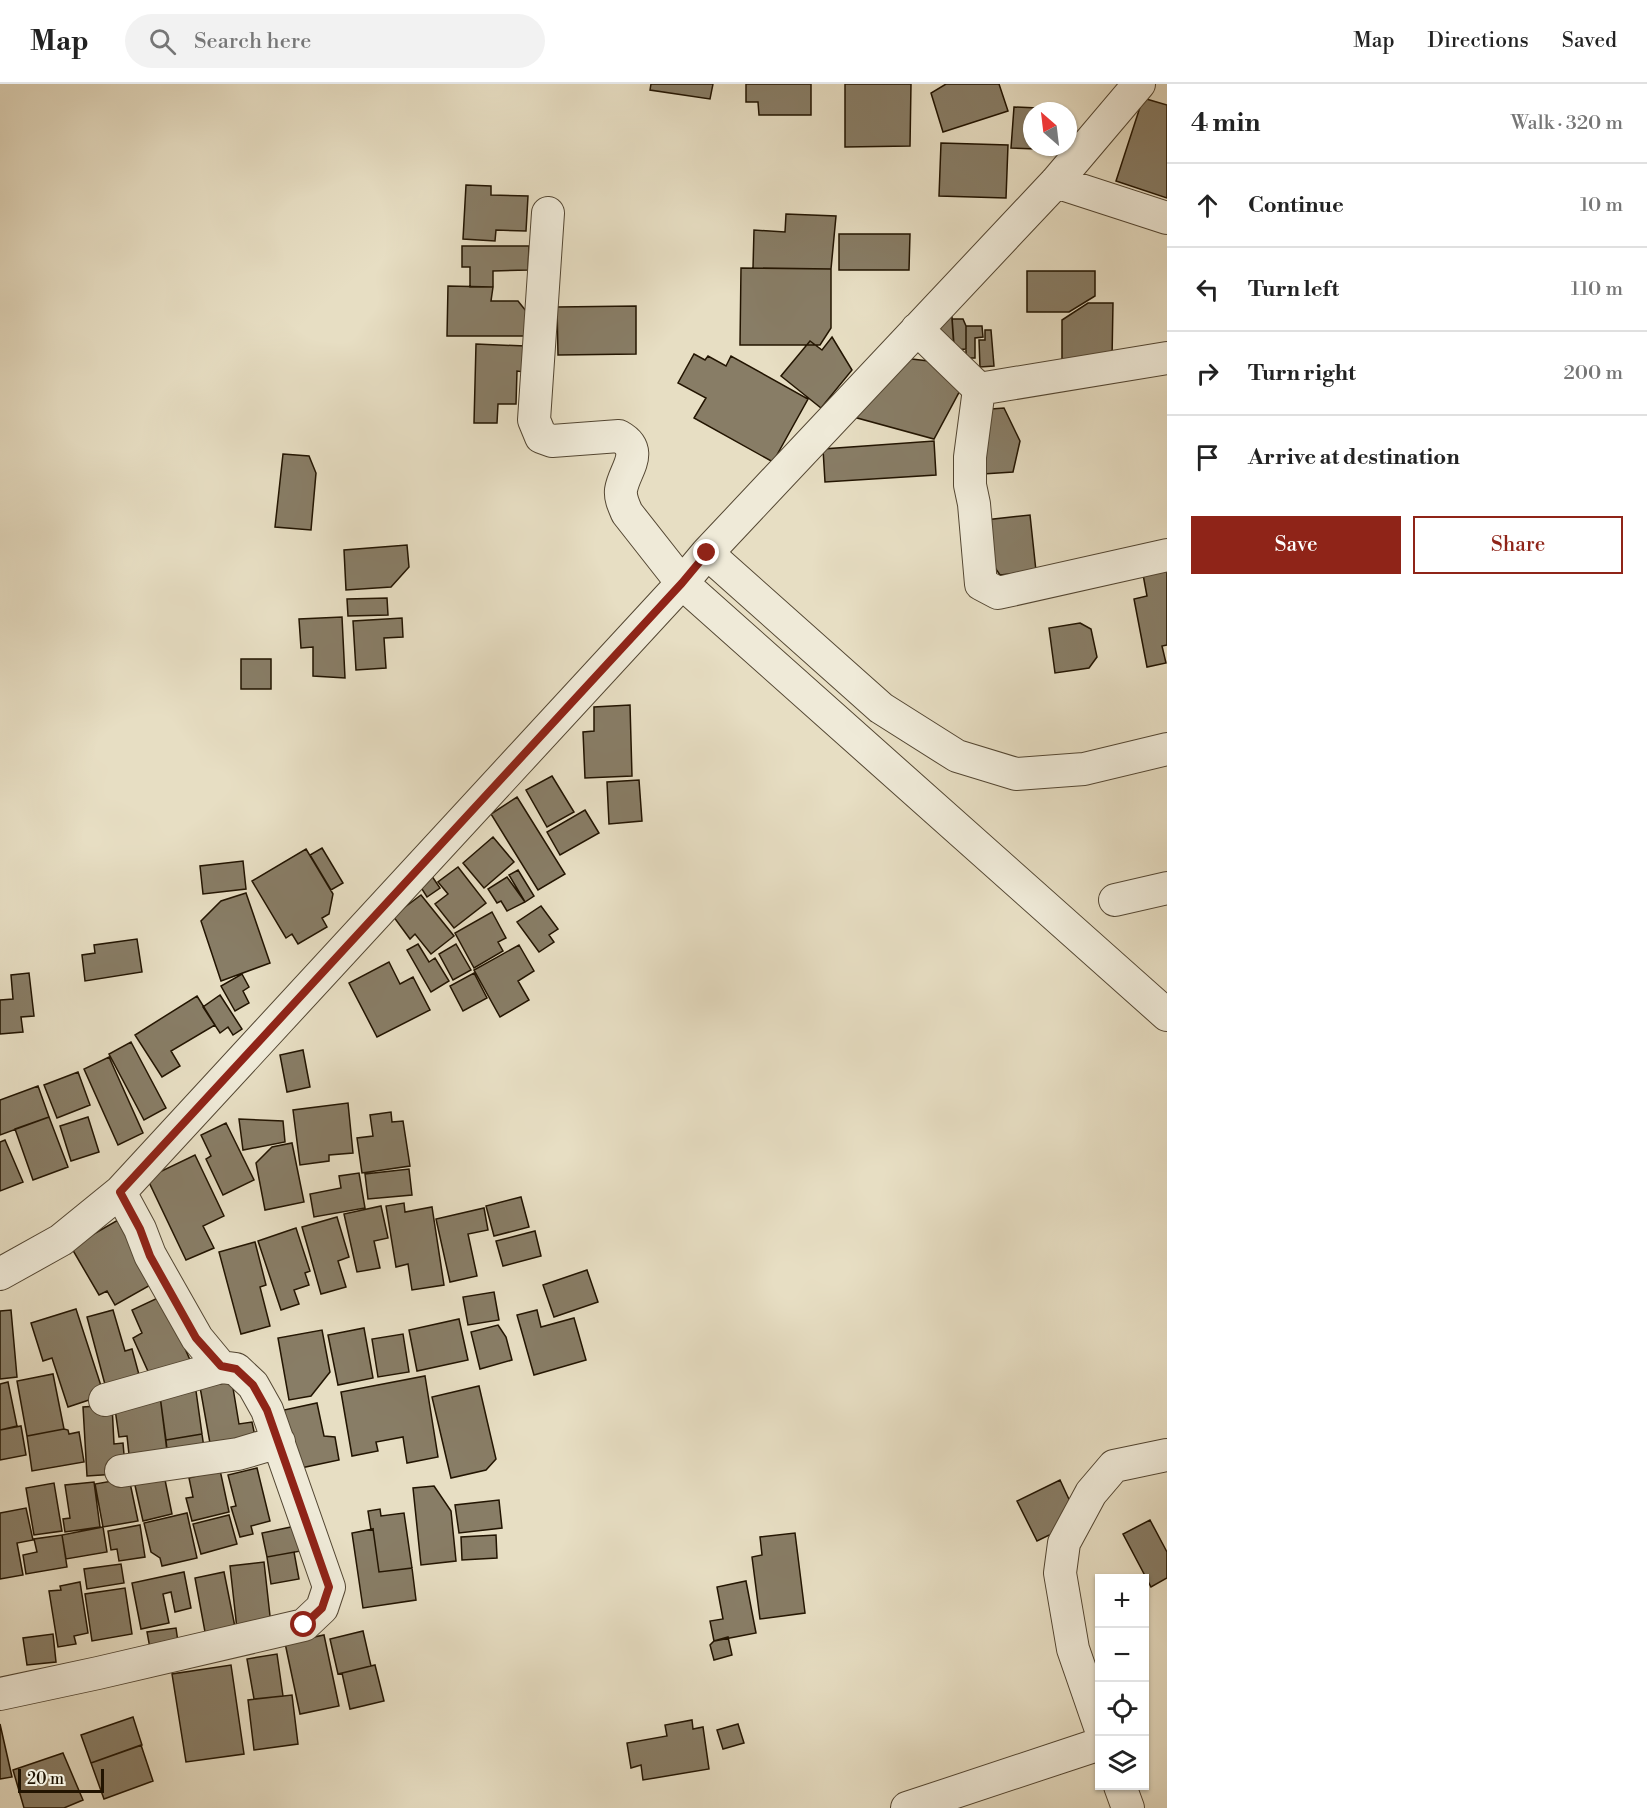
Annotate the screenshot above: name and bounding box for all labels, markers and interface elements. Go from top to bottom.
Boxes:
search box [125,14,545,68]
text: Map [30,24,89,59]
icon: search [146,25,179,58]
text: Search here [194,28,311,55]
text: Map [1353,28,1395,54]
text: Directions [1428,28,1529,54]
text: Saved [1562,28,1617,54]
north arrow [1023,102,1077,156]
text: 4 min [1191,107,1261,139]
text: Walk · 320 m [1511,111,1623,136]
icon: ahead [1191,189,1224,222]
text: Continue [1248,192,1344,219]
text: 10 m [1580,193,1623,218]
icon: left [1191,273,1224,306]
text: Turn left [1248,276,1339,303]
text: 110 m [1571,277,1623,302]
icon: right [1191,357,1224,390]
text: Turn right [1248,360,1356,387]
text: 200 m [1563,361,1623,386]
icon: arrive [1191,441,1224,474]
text: Arrive at destination [1248,444,1460,471]
button: Save [1191,516,1401,574]
button: Share [1413,516,1623,574]
route end [693,539,719,565]
map controls [1095,1574,1149,1790]
button: + [1095,1574,1149,1628]
route start [290,1611,316,1637]
button: − [1095,1628,1149,1682]
button: locate [1095,1682,1149,1736]
button: layers [1095,1736,1149,1790]
scale bar [18,1766,104,1794]
text: 20 m [27,1769,64,1789]

